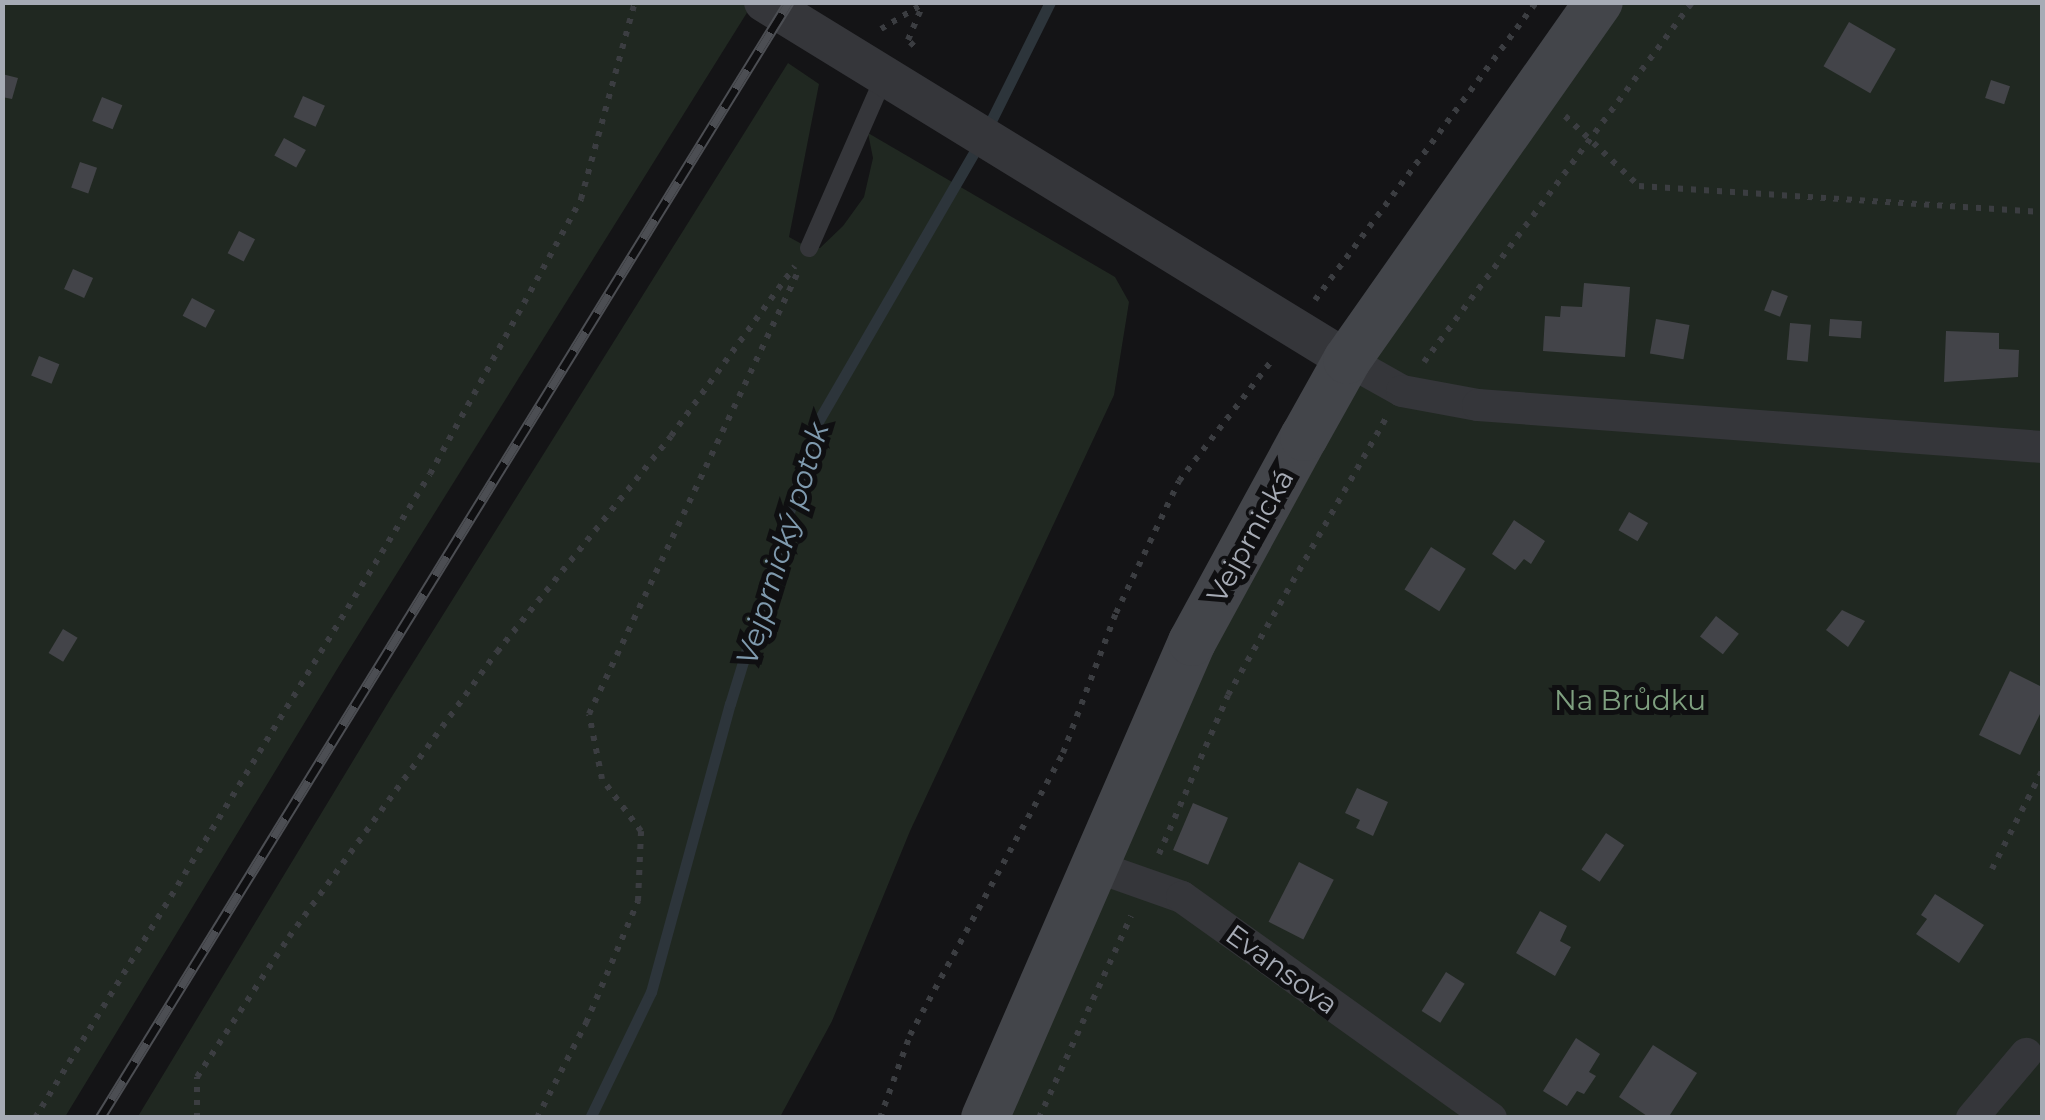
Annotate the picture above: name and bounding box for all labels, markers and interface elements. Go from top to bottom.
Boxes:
water label: Vejprnický potok [729,419,837,669]
street label: Vejprnická [1200,463,1300,609]
park label: Na Brůdku [1554,683,1706,717]
street label: Evansova [1219,917,1345,1021]

